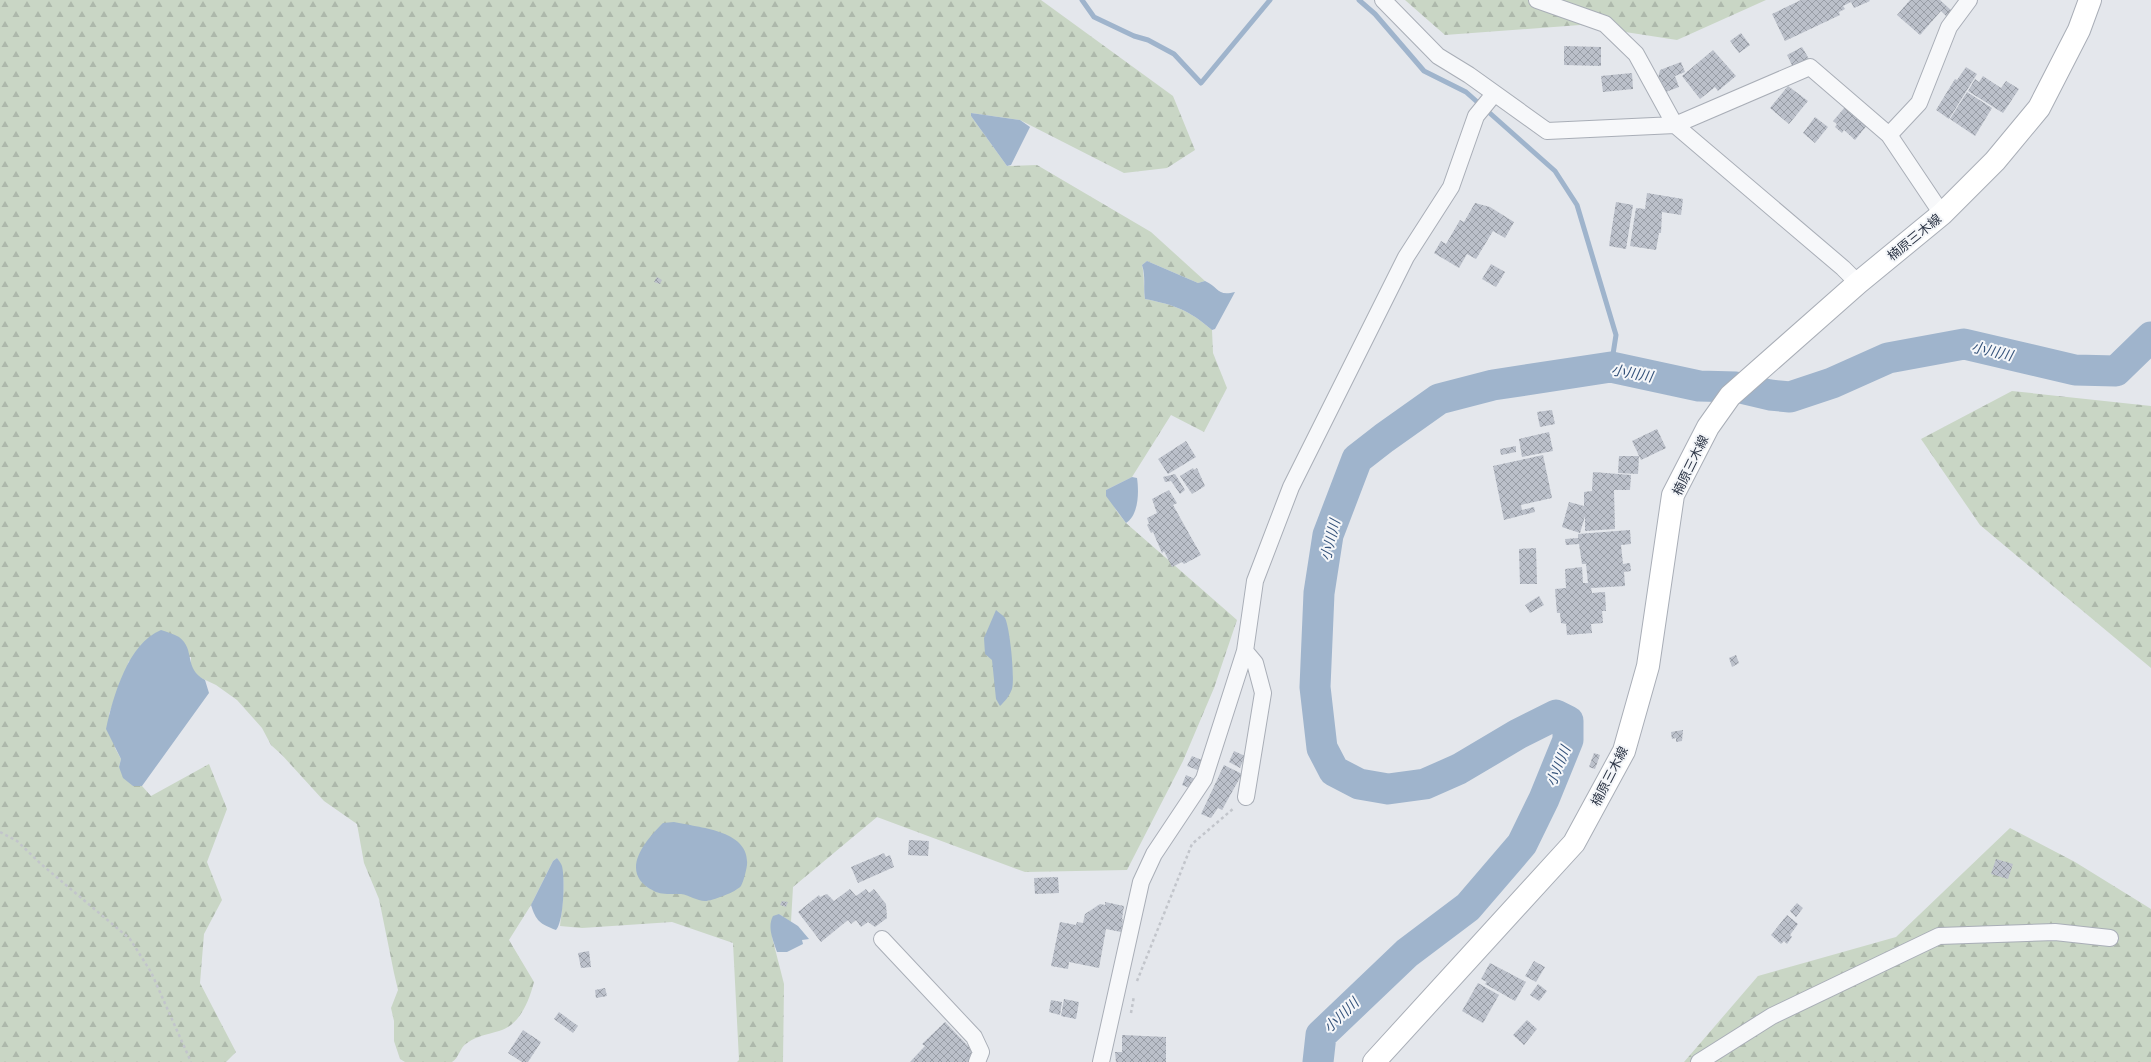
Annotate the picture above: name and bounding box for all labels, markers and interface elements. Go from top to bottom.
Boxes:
street label: 楠原三木線 [1884,211,1944,264]
water label: 小川川 [1970,338,2016,364]
water label: 小川川 [1610,361,1656,385]
street label: 楠原三木線 [1669,433,1711,498]
water label: 小川川 [1317,516,1343,562]
water label: 小川川 [1543,742,1574,788]
street label: 楠原三木線 [1588,744,1631,809]
water label: 小川川 [1320,993,1363,1035]

